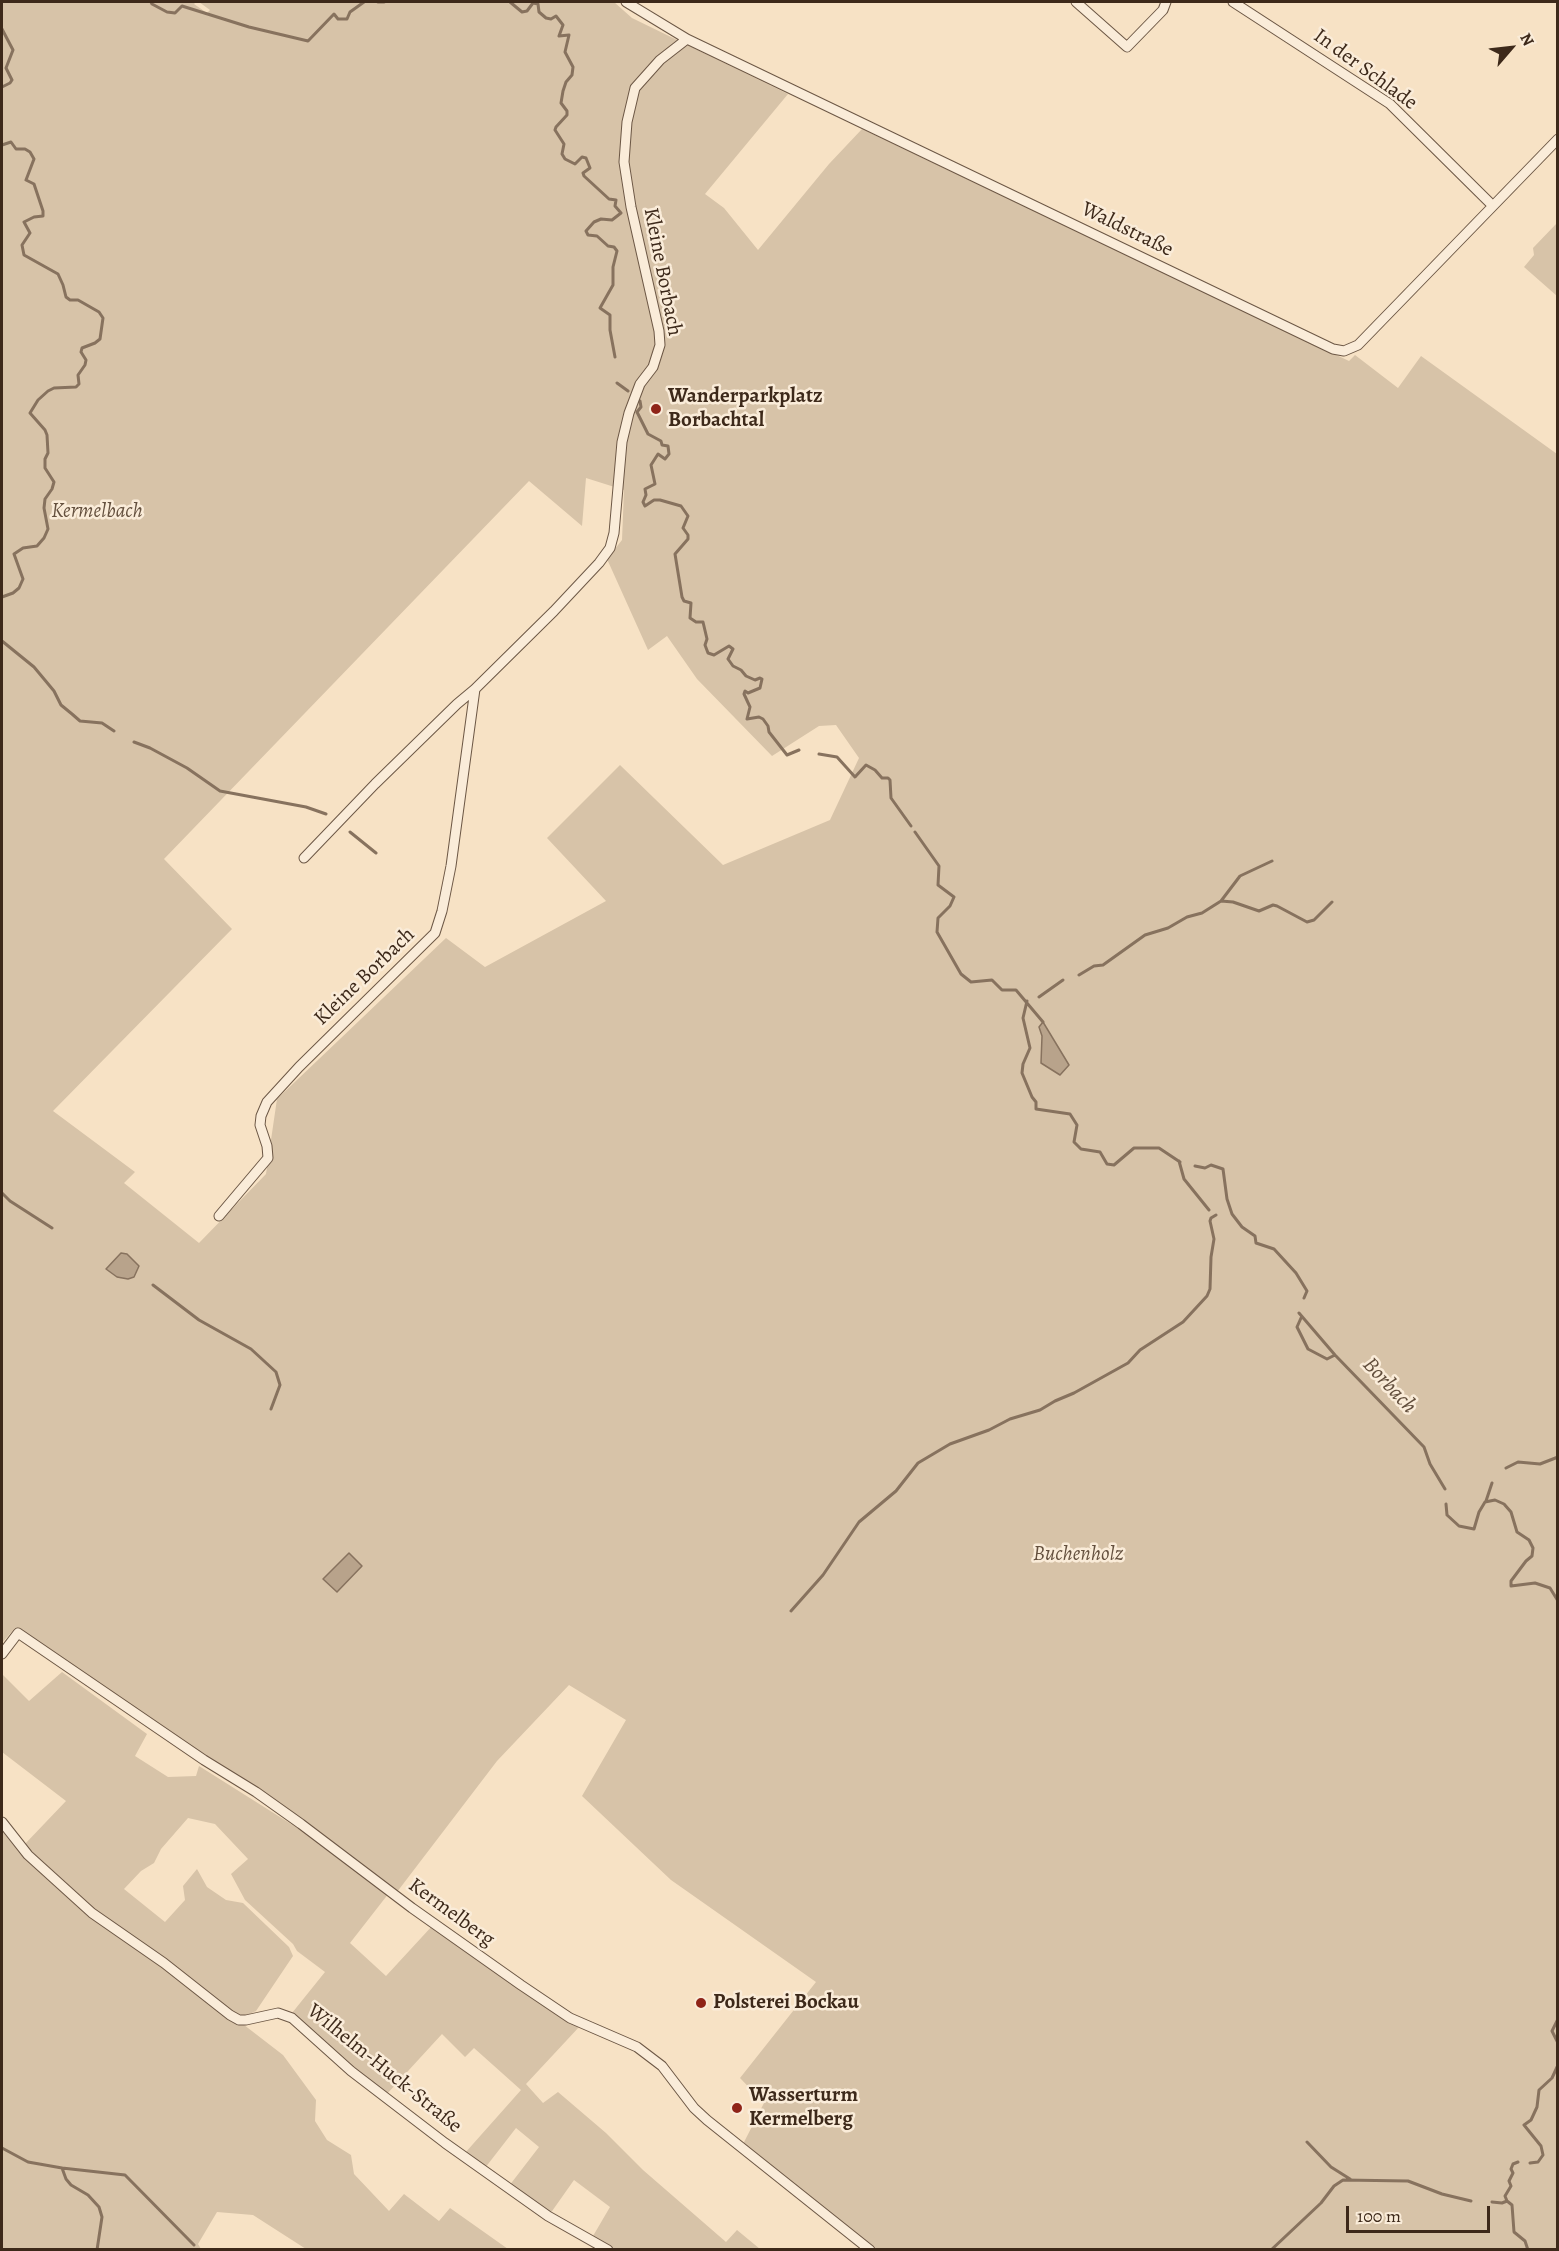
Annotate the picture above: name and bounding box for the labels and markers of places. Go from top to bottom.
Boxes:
place label: Wanderparkplatz Borbachtal [668,384,823,434]
marker: Wanderparkplatz Borbachtal [649,402,663,416]
place label: Polsterei Bockau [713,1990,859,2016]
marker: Polsterei Bockau [694,1996,708,2010]
place label: Wasserturm Kermelberg [749,2083,858,2133]
marker: Wasserturm Kermelberg [730,2101,744,2115]

